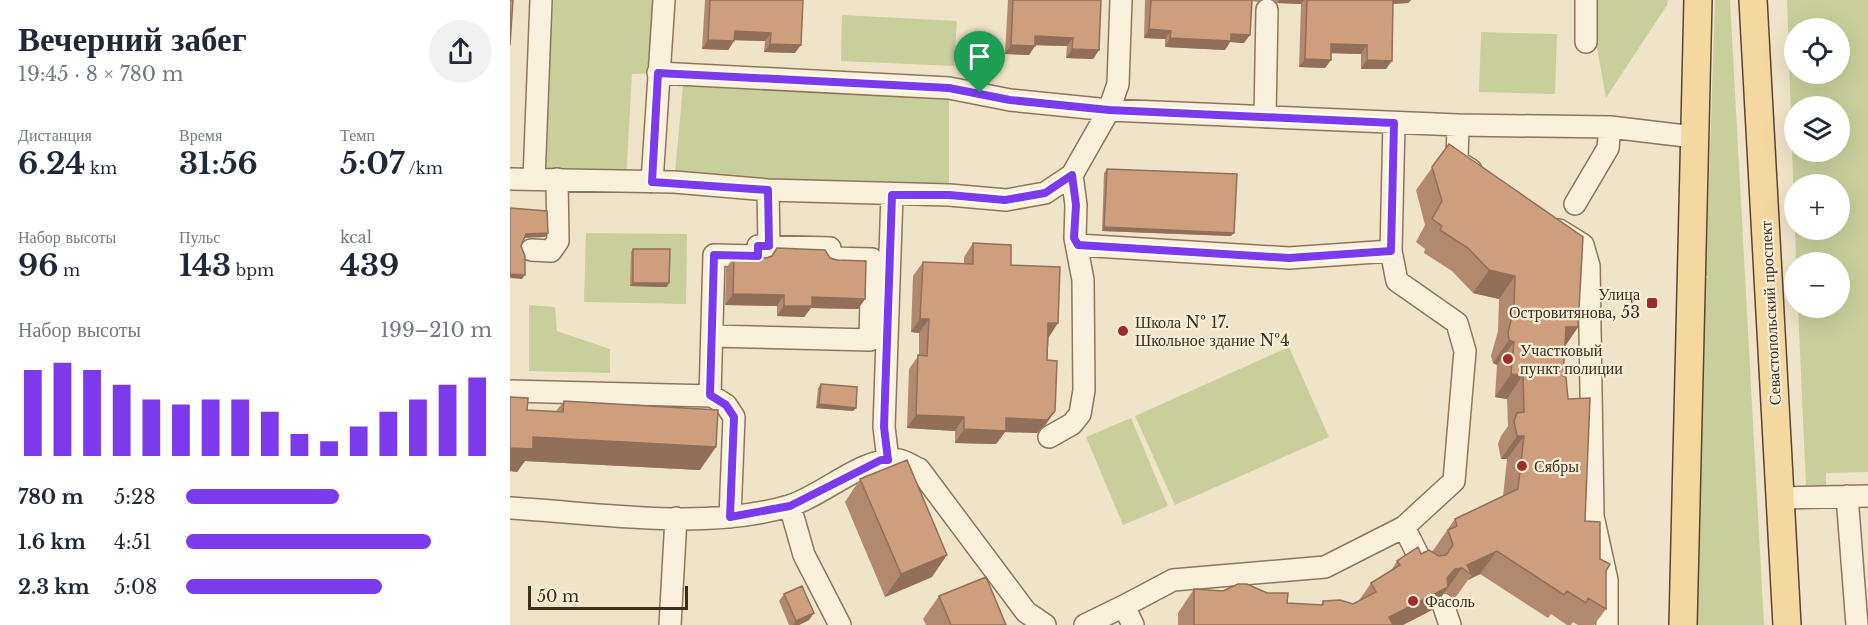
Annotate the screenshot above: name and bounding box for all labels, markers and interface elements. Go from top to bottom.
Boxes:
map controls [1784,18,1850,318]
button: locate [1784,18,1850,84]
text: Вечерний забег [18,19,247,60]
button: share [429,20,492,83]
pin [954,31,1005,93]
icon: arrive [963,40,996,73]
text: 19:45 · 8 × 780 m [18,62,183,86]
button: layers [1784,96,1850,162]
text: Дистанция [18,125,92,145]
text: Время [179,125,222,145]
text: Темп [340,125,375,145]
text: 6.24 [18,145,85,182]
text: 31:56 [179,145,258,182]
text: 5:07 [340,145,405,182]
text: km [85,158,117,178]
text: /km [405,158,443,178]
button: + [1784,174,1850,240]
street label: Севастопольский проспект [1755,220,1785,406]
text: Набор высоты [18,227,116,247]
text: Пульс [179,227,220,247]
text: kcal [340,227,372,247]
text: 96 [18,247,58,284]
text: 143 [179,247,231,284]
text: 439 [340,247,399,284]
button: − [1784,252,1850,318]
text: m [58,260,80,280]
text: bpm [231,260,274,280]
place label: Улица Островитянова, 53 [1509,284,1640,322]
marker: Улица Островитянова, 53 [1645,296,1659,310]
place label: Школа № 17. Школьное здание №4 [1135,312,1290,350]
text: Набор высоты [18,318,141,342]
text: 199–210 m [380,318,492,342]
marker: Школа № 17. Школьное здание №4 [1116,324,1130,338]
place label: Участковый пункт полиции [1520,340,1623,378]
marker: Участковый пункт полиции [1501,352,1515,366]
place label: Сябры [1534,456,1579,476]
marker: Сябры [1515,459,1529,473]
text: 780 m [18,485,84,509]
text: 5:28 [114,485,156,509]
text: 1.6 km [18,530,86,554]
text: 4:51 [114,530,152,554]
text: 2.3 km [18,575,90,599]
text: 5:08 [114,575,157,599]
scale bar [528,583,688,610]
text: 50 m [537,586,579,606]
place label: Фасоль [1425,591,1475,611]
marker: Фасоль [1406,594,1420,608]

